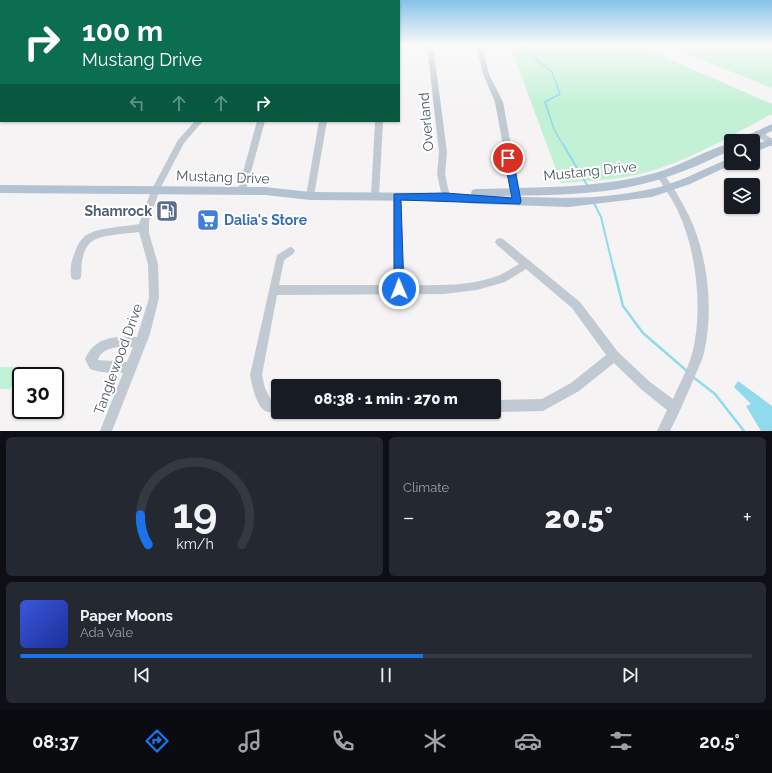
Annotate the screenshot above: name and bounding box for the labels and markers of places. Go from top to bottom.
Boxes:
pin [491,141,525,175]
fuel station icon: Shamrock [154,198,180,224]
place label: Shamrock [84,203,152,219]
supermarket icon: Dalia's Store [195,207,221,233]
place label: Dalia's Store [224,212,308,228]

